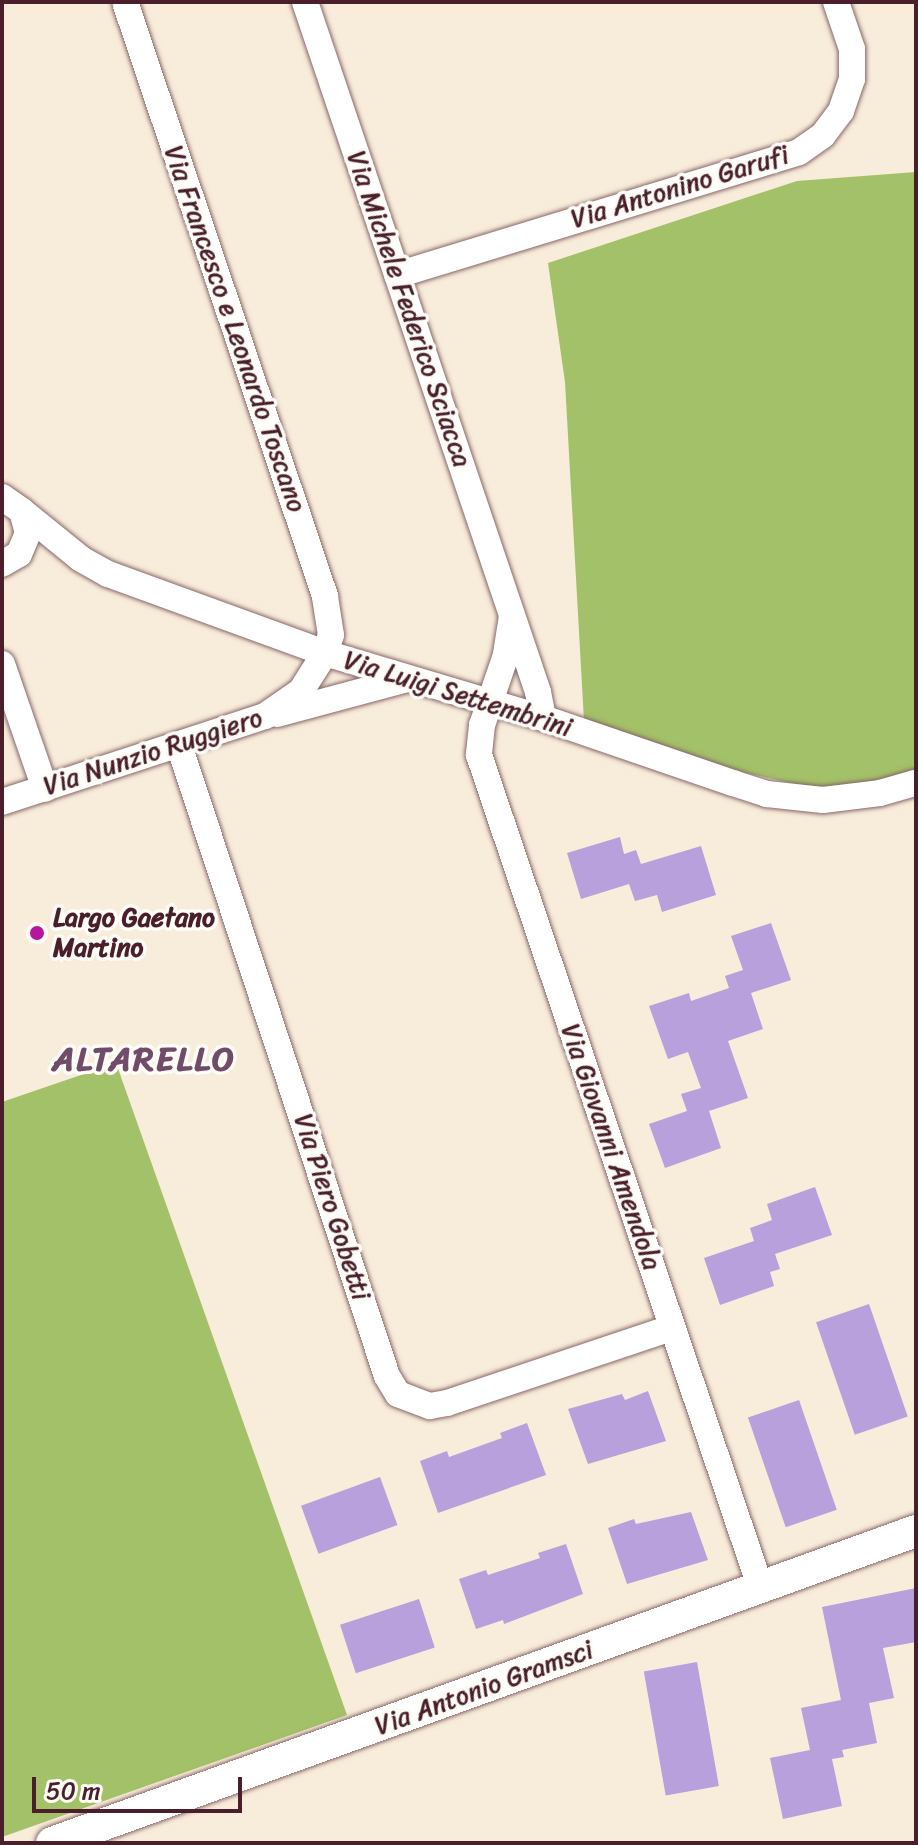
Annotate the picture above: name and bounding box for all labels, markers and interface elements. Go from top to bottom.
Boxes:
street label: Via Antonino Garufi [567,139,793,235]
street label: Via Francesco e Leonardo Toscano [157,142,313,516]
street label: Via Michele Federico Sciacca [340,147,478,471]
street label: Via Luigi Settembrini [339,644,577,744]
street label: Via Nunzio Ruggiero [40,702,266,802]
place label: Largo Gaetano Martino [53,902,216,964]
marker: Largo Gaetano Martino [28,924,46,942]
street label: Via Giovanni Amendola [554,1020,668,1274]
district label: ALTARELLO [53,1040,235,1080]
street label: Via Piero Gobetti [287,1110,377,1304]
street label: Via Antonio Gramsci [371,1634,597,1742]
scale bar [36,1761,246,1811]
text: 50 m [46,1770,101,1812]

